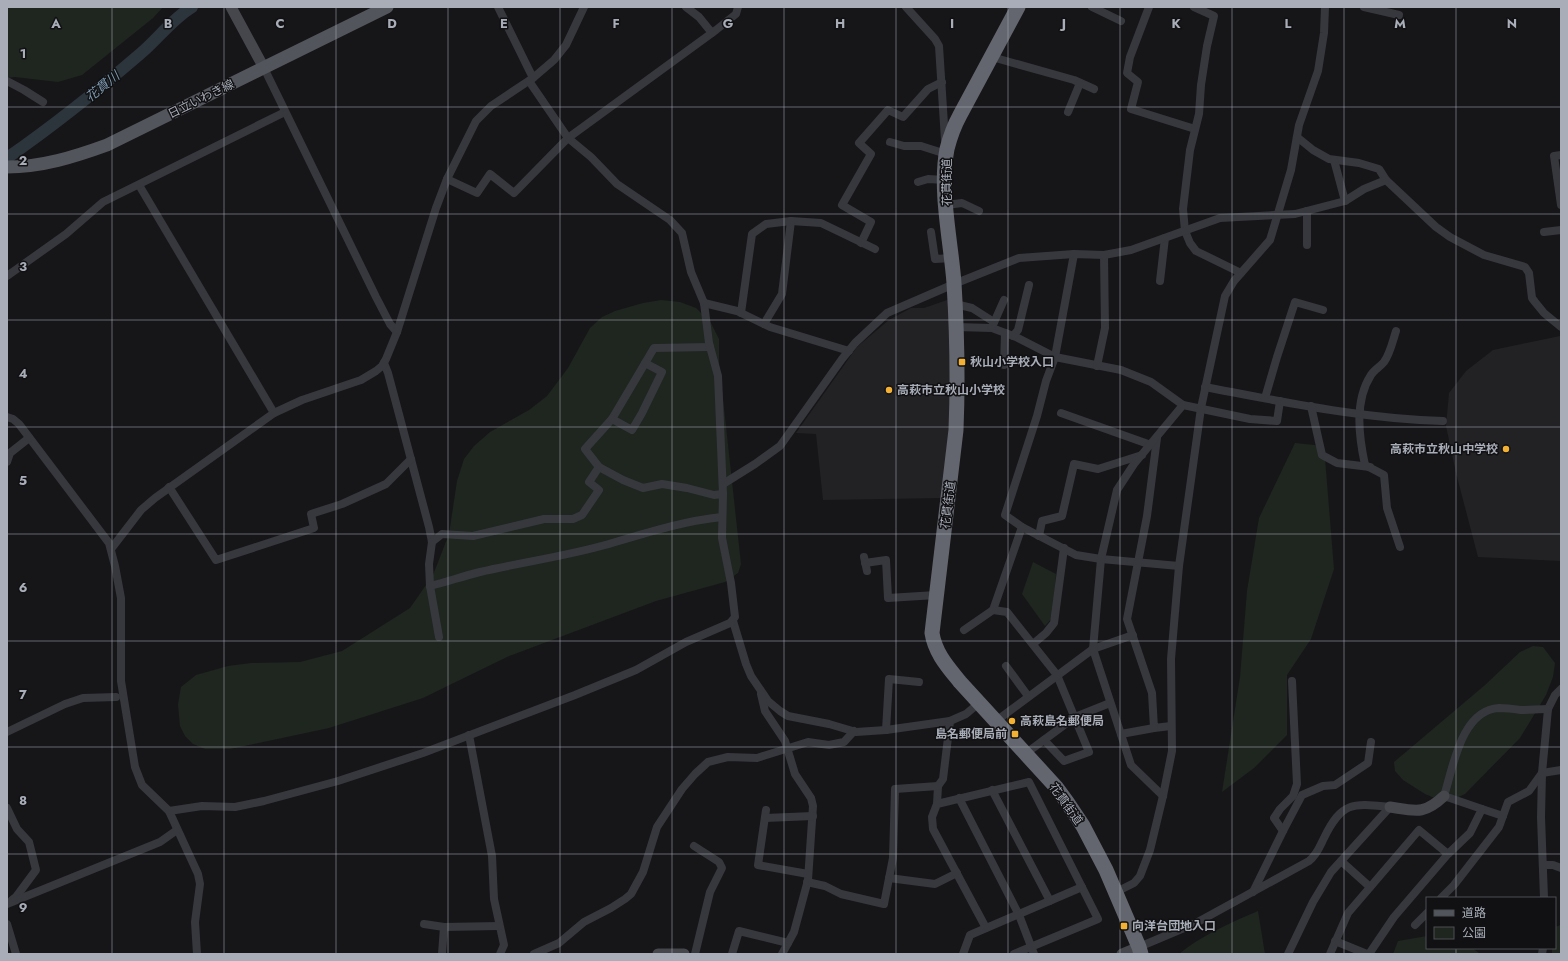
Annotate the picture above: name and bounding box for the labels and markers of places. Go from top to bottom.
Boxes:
place label: 秋山小学校入口 [970,353,1054,371]
marker: 秋山小学校入口 [957,357,967,367]
place label: 高萩市立秋山小学校 [897,381,1005,399]
marker: 高萩市立秋山小学校 [884,385,894,395]
place label: 高萩市立秋山中学校 [1390,440,1498,458]
marker: 高萩市立秋山中学校 [1501,444,1511,454]
place label: 高萩島名郵便局 [1020,712,1104,730]
marker: 高萩島名郵便局 [1007,716,1017,726]
place label: 島名郵便局前 [935,725,1007,743]
marker: 島名郵便局前 [1010,729,1020,739]
place label: 向洋台団地入口 [1132,917,1216,935]
marker: 向洋台団地入口 [1119,921,1129,931]

